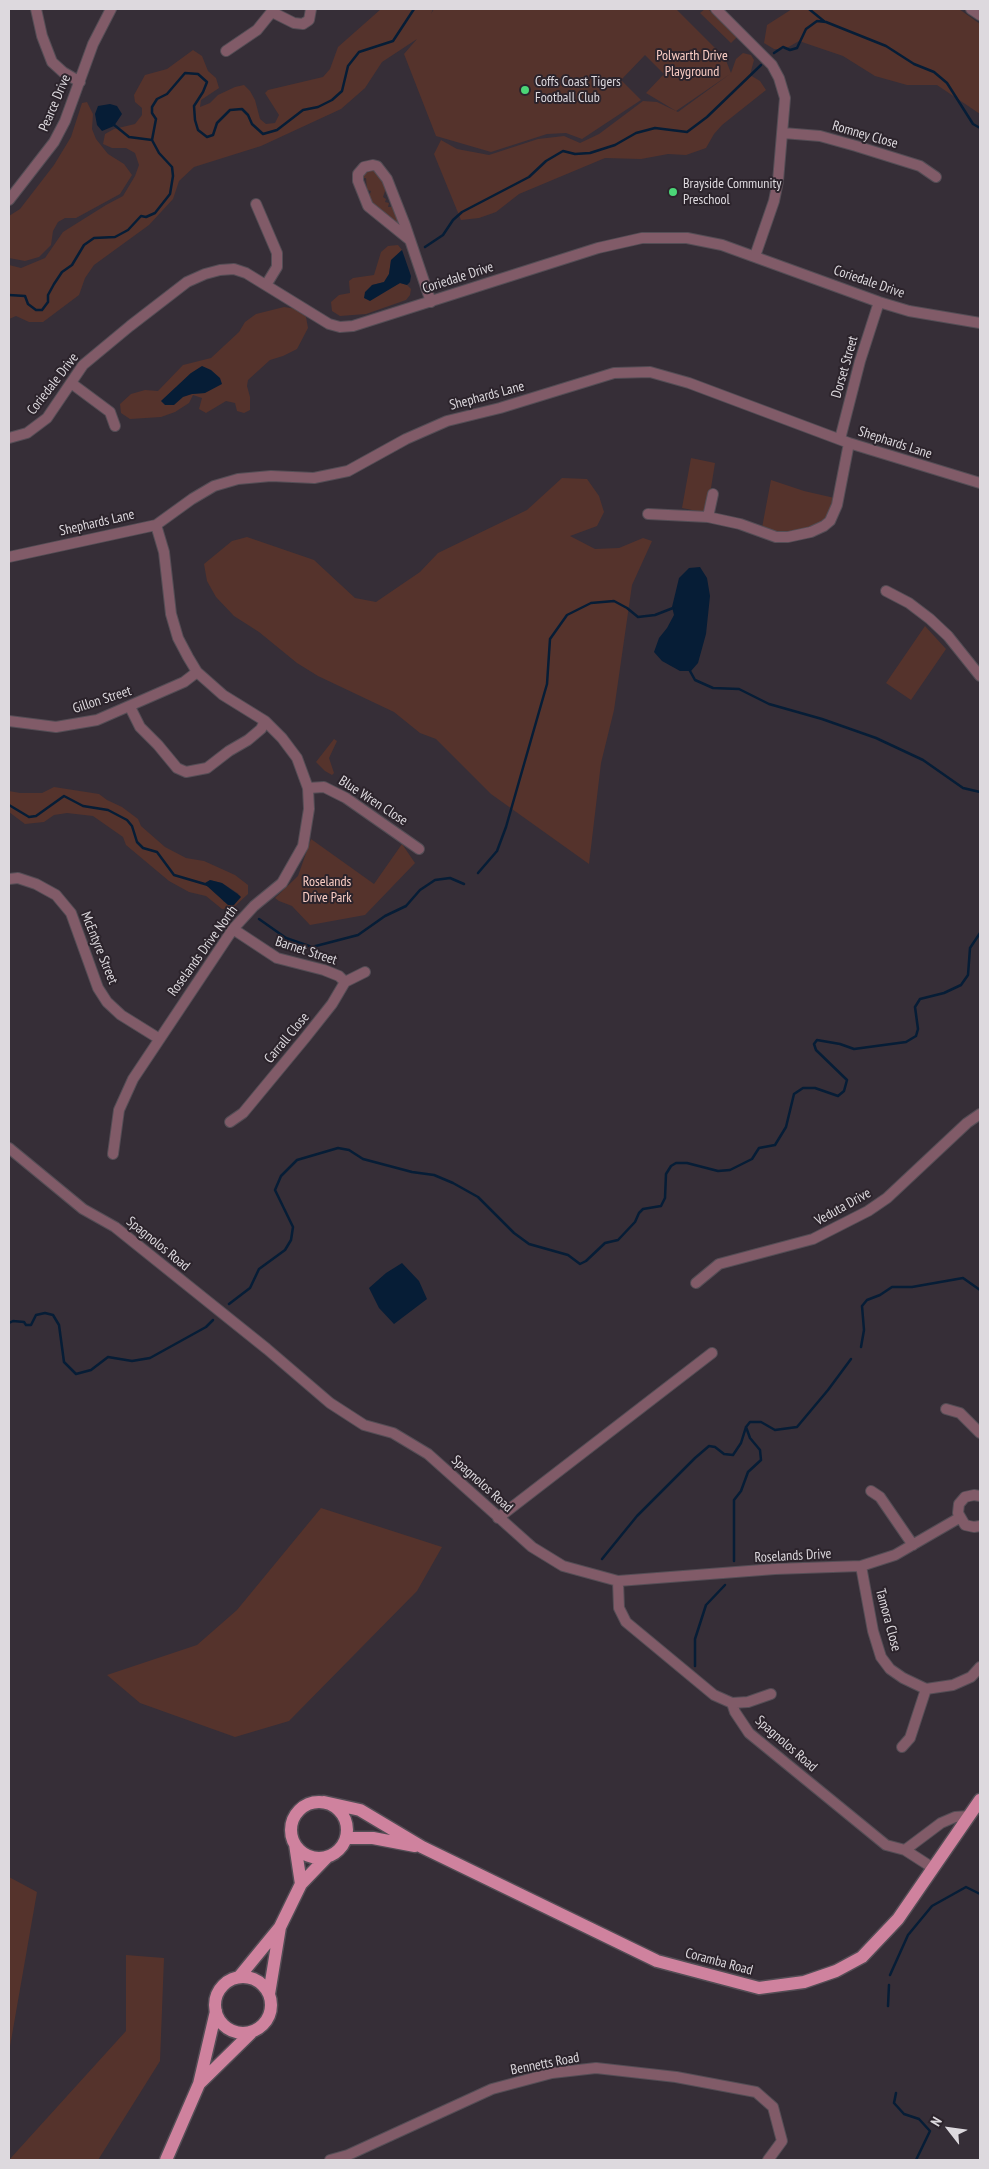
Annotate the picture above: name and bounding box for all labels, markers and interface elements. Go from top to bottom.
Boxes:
park label: Polwarth Drive Playground [656,48,728,80]
street label: Pearce Drive [36,72,74,134]
place label: Coffs Coast Tigers Football Club [535,74,621,106]
marker: Coffs Coast Tigers Football Club [519,84,531,96]
street label: Romney Close [830,118,900,152]
place label: Brayside Community Preschool [683,176,781,208]
marker: Brayside Community Preschool [667,186,679,198]
street label: Coriedale Drive [420,259,496,297]
street label: Coriedale Drive [831,262,907,302]
street label: Dorset Street [828,334,862,400]
street label: Coriedale Drive [24,350,82,418]
street label: Shephards Lane [448,378,526,414]
street label: Shephards Lane [856,423,934,463]
street label: Shephards Lane [58,506,136,540]
street label: Gillon Street [71,683,133,717]
street label: Blue Wren Close [335,773,411,829]
park label: Roselands Drive Park [302,874,352,906]
street label: Roselands Drive North [165,903,241,999]
street label: McEntyre Street [77,909,121,987]
street label: Barnet Street [273,933,339,969]
street label: Carrall Close [261,1009,313,1067]
street label: Veduta Drive [812,1185,874,1229]
street label: Spagnolos Road [123,1213,193,1275]
street label: Spagnolos Road [448,1452,516,1516]
street label: Roselands Drive [754,1546,832,1566]
street label: Tamora Close [872,1587,904,1653]
street label: Spagnolos Road [752,1712,820,1776]
street label: Coramba Road [683,1945,755,1979]
street label: Bennetts Road [509,2049,581,2079]
north arrow [924,2104,974,2154]
text: N [926,2114,946,2129]

